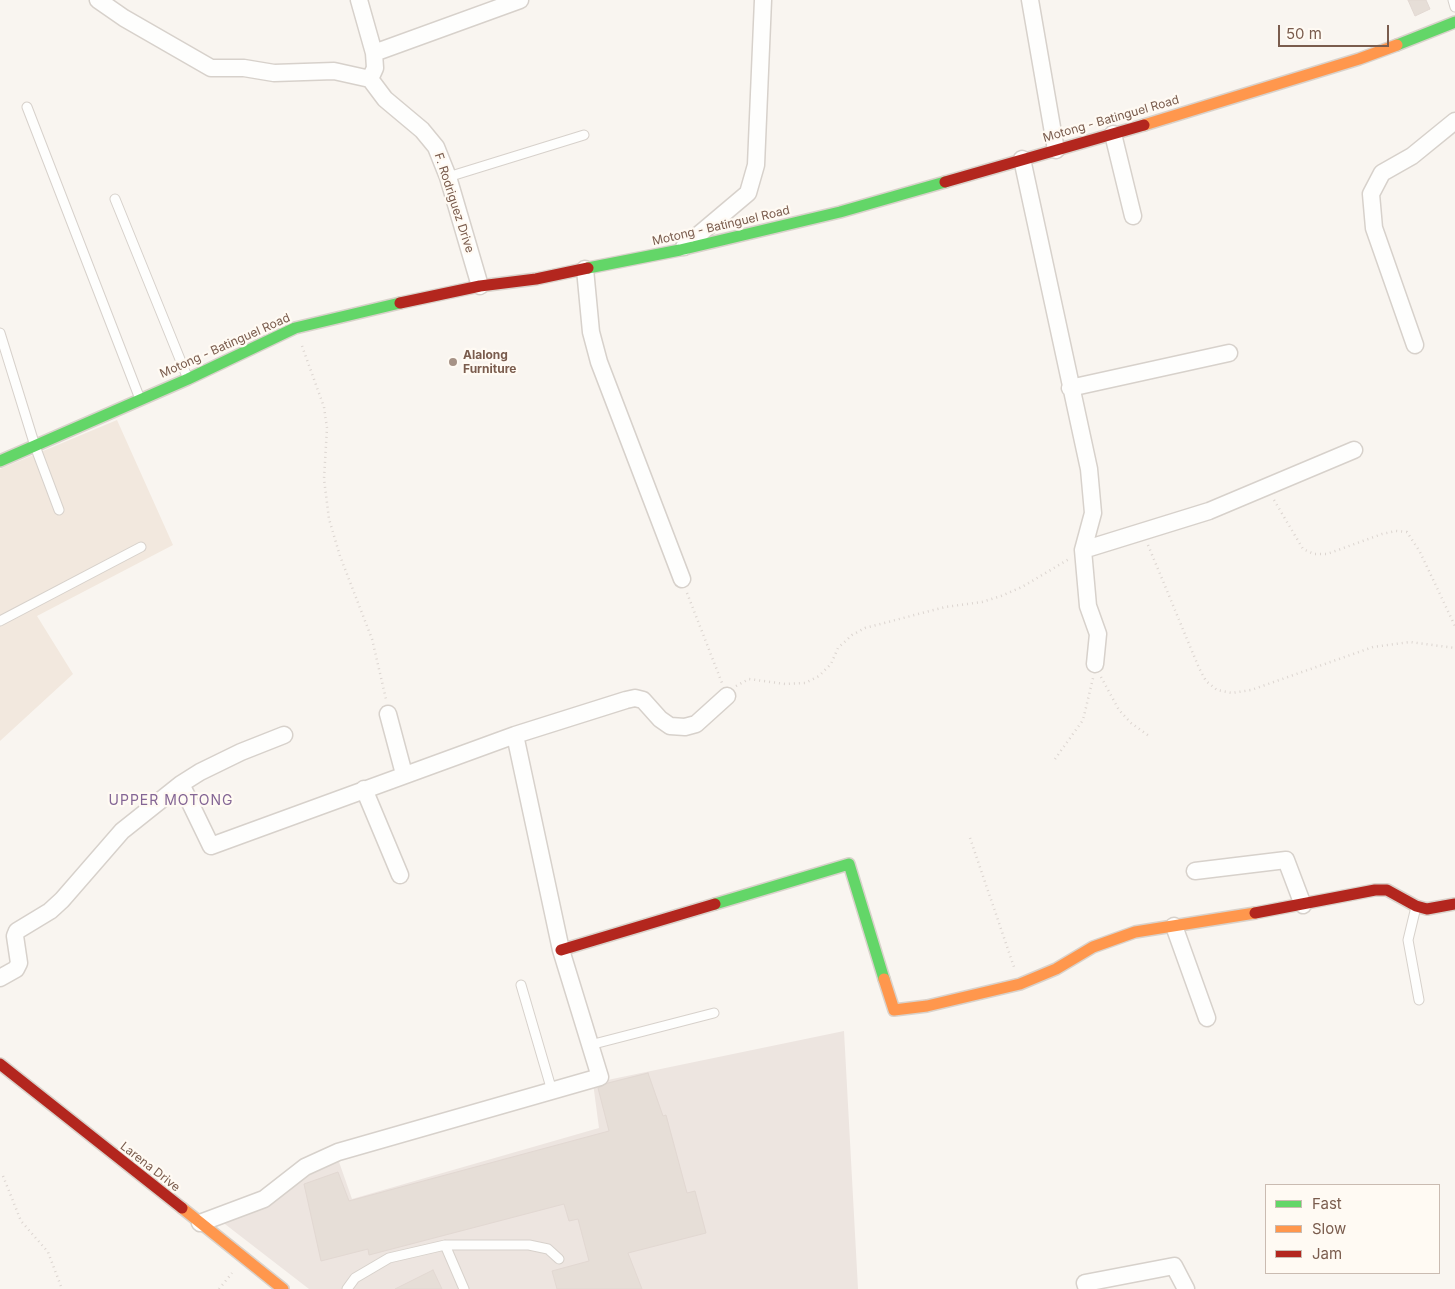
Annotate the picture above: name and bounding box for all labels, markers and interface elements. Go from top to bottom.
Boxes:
scale bar [1280,15,1391,47]
text: 50 m [1286,24,1322,43]
street label: Motong - Batinguel Road [1041,93,1181,145]
street label: F. Rodriguez Drive [431,151,477,255]
street label: Motong - Batinguel Road [651,203,791,249]
street label: Motong - Batinguel Road [158,311,292,381]
place label: Alalong Furniture [463,348,516,376]
marker: Alalong Furniture [447,356,459,368]
district label: UPPER MOTONG [107,793,235,809]
street label: Larena Drive [117,1139,183,1195]
legend [1265,1184,1440,1274]
text: Fast [1312,1194,1342,1213]
text: Slow [1312,1219,1346,1238]
text: Jam [1312,1244,1342,1263]

